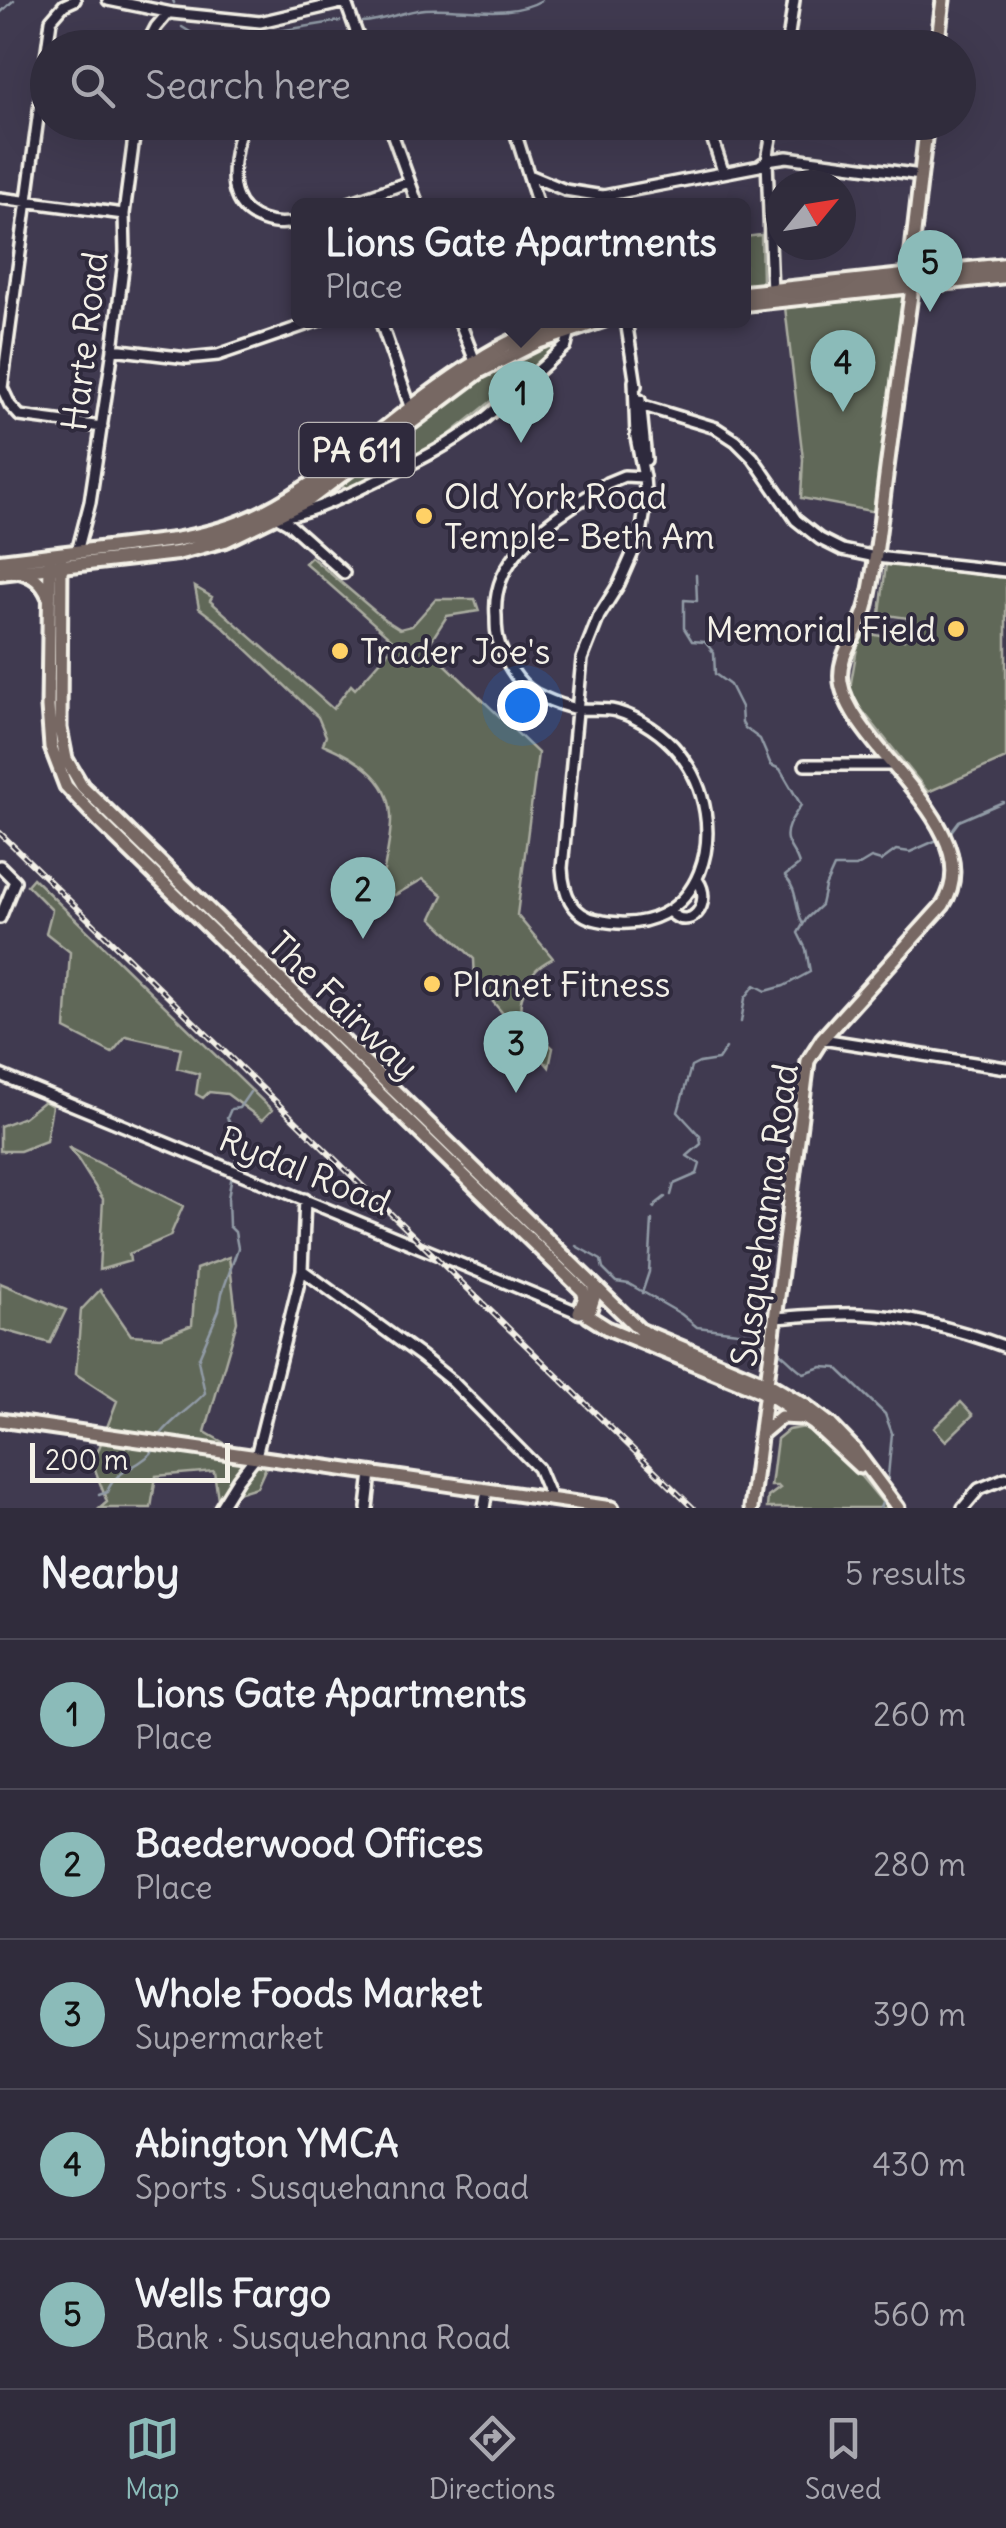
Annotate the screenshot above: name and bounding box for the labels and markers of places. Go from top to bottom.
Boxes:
pin: 5 [898,230,962,312]
pin: 4 [810,330,876,412]
pin: 1 [488,360,554,443]
place label: Old York Road Temple- Beth Am [444,474,715,558]
marker: Old York Road Temple- Beth Am [413,505,435,527]
place label: Memorial Field [705,607,936,651]
marker: Memorial Field [945,618,967,640]
place label: Trader Joe's [360,629,550,673]
marker: Trader Joe's [329,640,351,662]
pin: 2 [330,856,396,939]
place label: Planet Fitness [452,962,671,1006]
marker: Planet Fitness [421,973,443,995]
pin: 3 [484,1010,548,1093]

